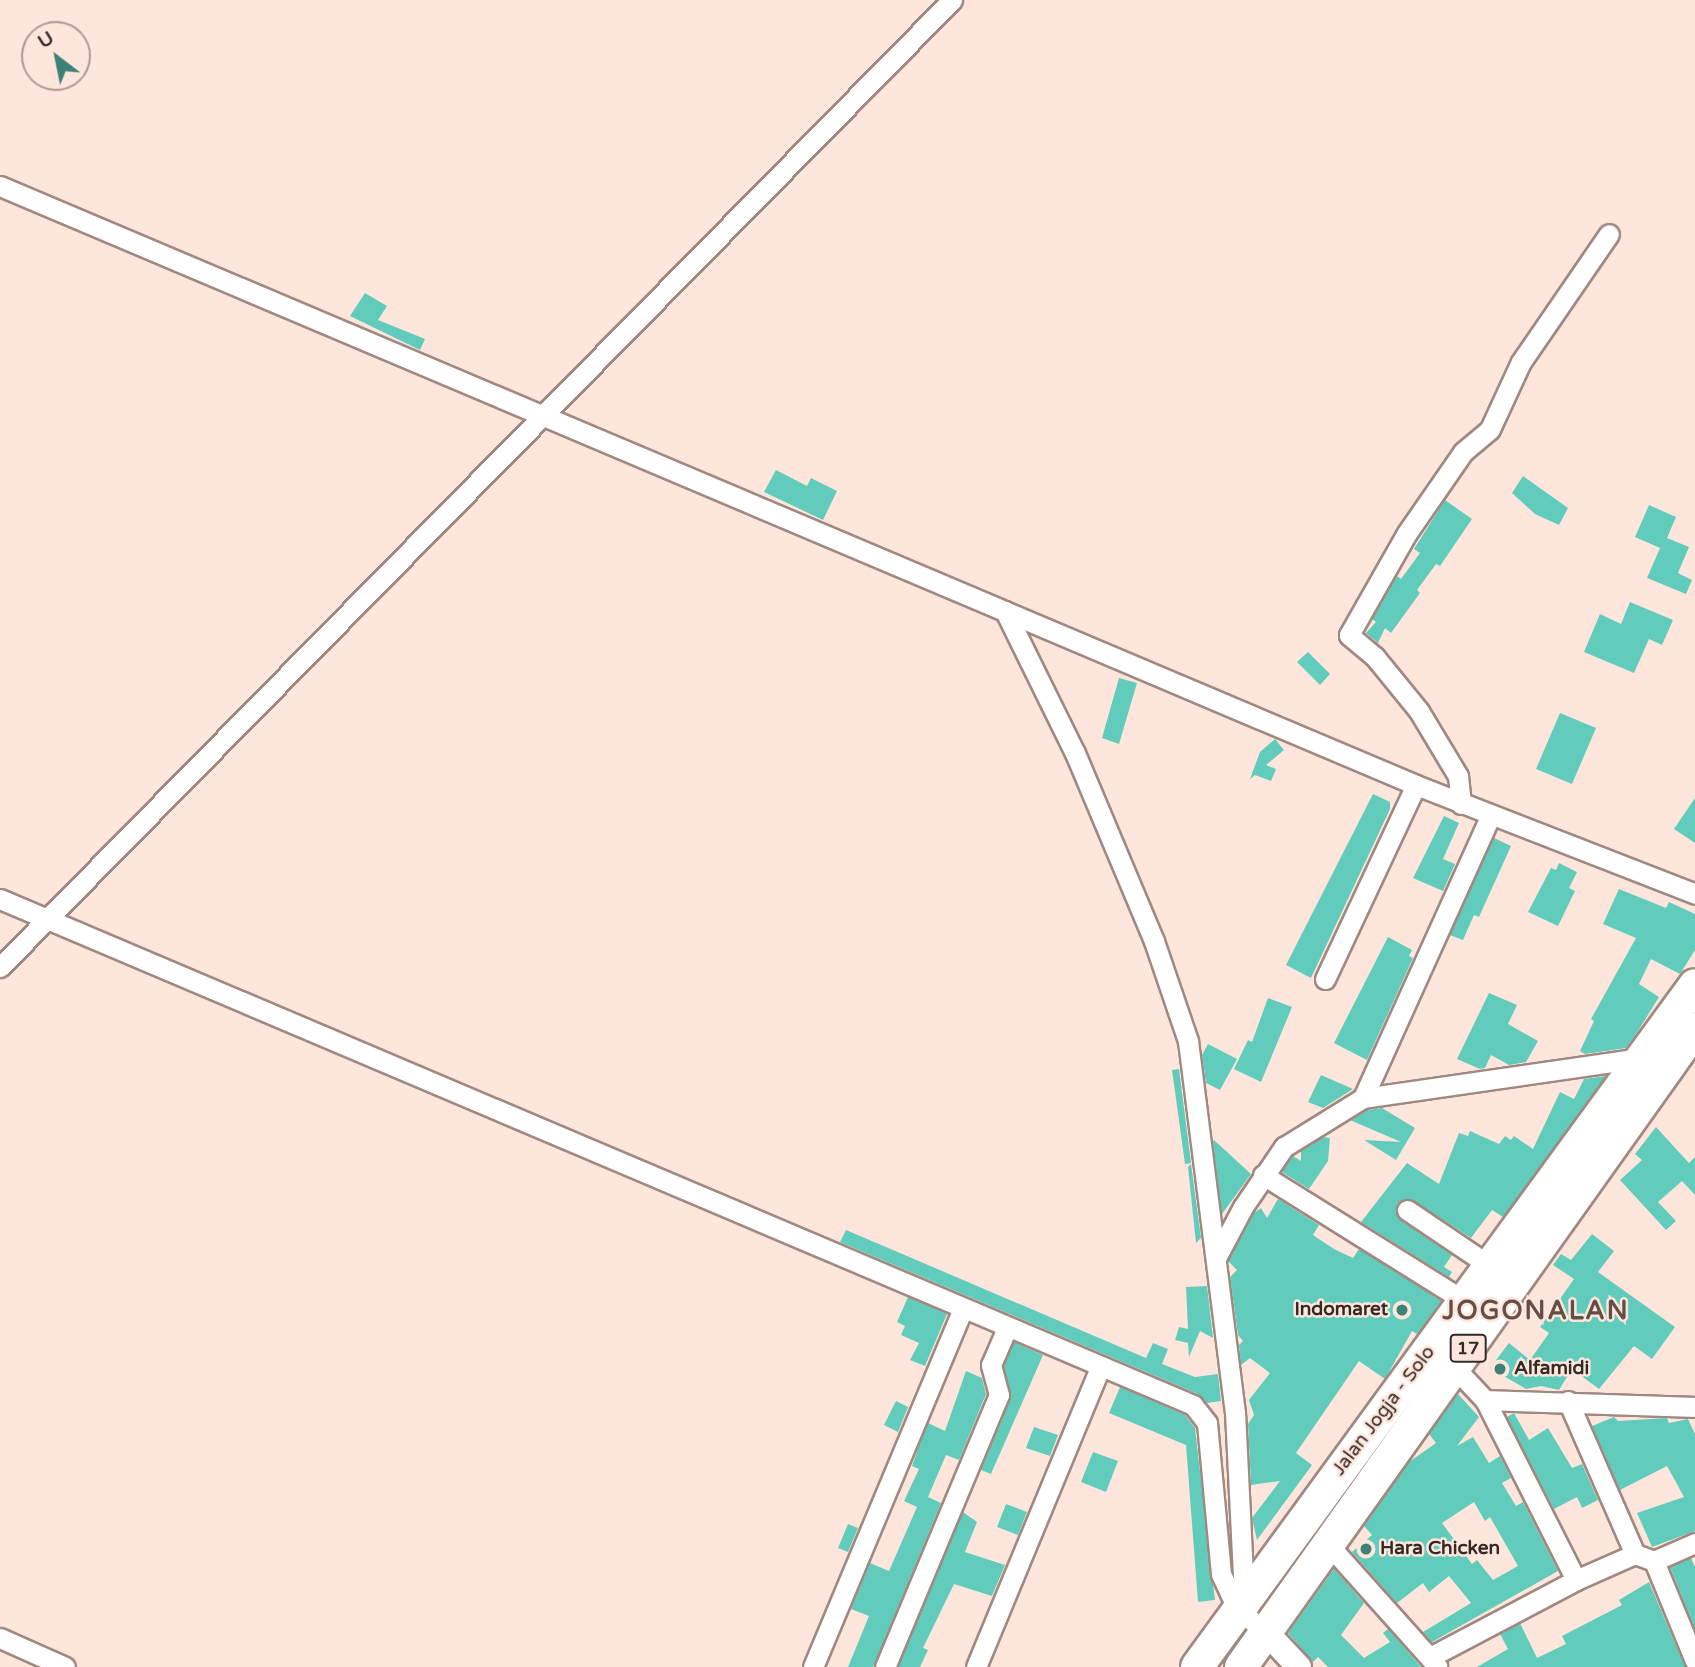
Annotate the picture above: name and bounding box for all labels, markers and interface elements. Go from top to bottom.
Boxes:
north arrow [21,21,91,91]
text: U [34,27,58,53]
district label: JOGONALAN [1444,1295,1628,1327]
place label: Indomaret [1295,1299,1388,1321]
marker: Indomaret [1394,1302,1410,1318]
road number: 17 [1449,1334,1487,1363]
street label: Jalan Jogja - Solo [1328,1342,1440,1480]
place label: Alfamidi [1514,1358,1589,1380]
marker: Alfamidi [1492,1361,1508,1377]
place label: Hara Chicken [1380,1538,1500,1560]
marker: Hara Chicken [1358,1541,1374,1557]

